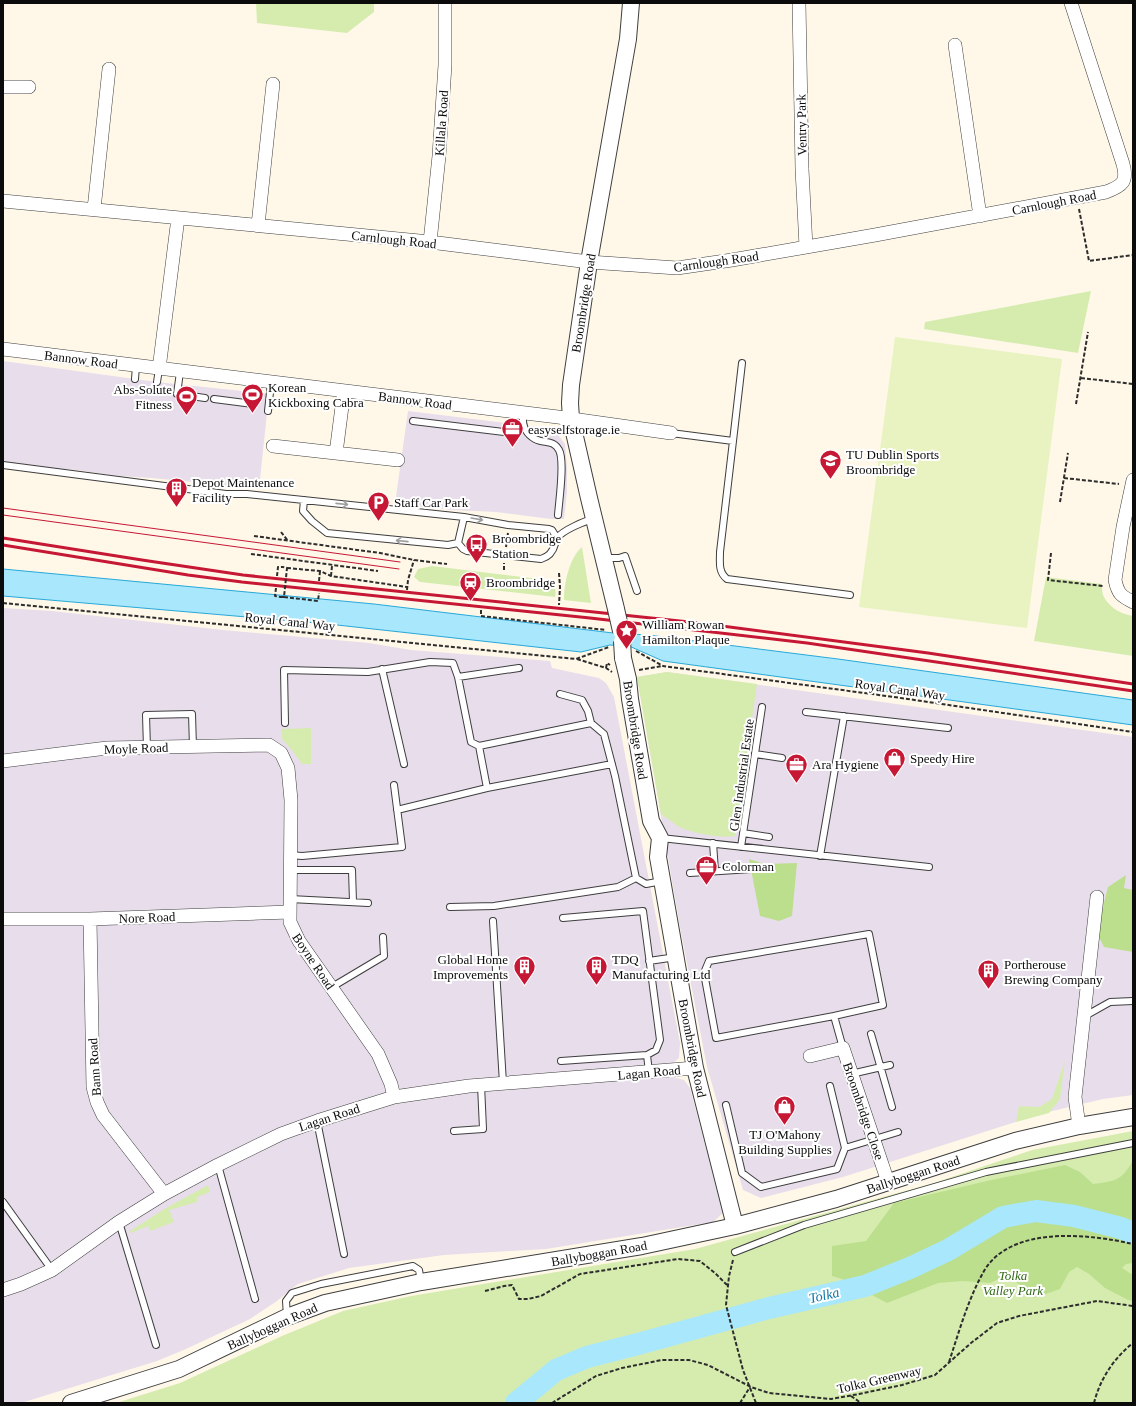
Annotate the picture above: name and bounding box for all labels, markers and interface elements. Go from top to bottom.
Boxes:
street label: Killala Road [432,89,451,157]
street label: Ventry Park [793,94,810,156]
street label: Carnlough Road [1011,187,1098,218]
street label: Carnlough Road [351,228,438,251]
street label: Carnlough Road [673,248,760,275]
street label: Broombridge Road [568,252,599,354]
street label: Bannow Road [43,348,119,372]
place label: Korean Kickboxing Cabra [268,380,364,410]
sports icon: Korean Kickboxing Cabra [239,381,265,414]
place label: Abs-Solute Fitness [114,382,172,412]
sports icon: Abs-Solute Fitness [174,383,200,416]
street label: Bannow Road [377,389,453,413]
office icon: easyselfstorage.ie [499,416,525,449]
place label: easyselfstorage.ie [528,422,620,437]
place label: TU Dublin Sports Broombridge [846,447,939,477]
school or university icon: TU Dublin Sports Broombridge [817,448,843,481]
place label: Depot Maintenance Facility [192,475,294,505]
building icon: Depot Maintenance Facility [163,476,189,509]
parking icon: Staff Car Park [366,489,392,522]
place label: Staff Car Park [394,495,469,510]
one-way arrow [335,501,348,508]
one-way arrow [470,516,483,524]
place label: Broombridge Station [492,531,562,561]
bus stop icon: Broombridge Station [464,532,490,565]
one-way arrow [396,537,409,544]
station icon: Broombridge [458,569,484,602]
place label: Broombridge [486,575,556,590]
street label: Royal Canal Way [244,609,337,634]
place label: William Rowan Hamilton Plaque [642,617,730,647]
place icon: William Rowan Hamilton Plaque [613,618,639,651]
street label: Royal Canal Way [854,676,947,703]
street label: Broombridge Road [620,680,651,781]
street label: Glen Industrial Estate [726,718,757,832]
street label: Moyle Road [103,740,169,757]
shop icon: Speedy Hire [882,745,908,778]
office icon: Ara Hygiene [784,751,810,784]
place label: Speedy Hire [910,751,975,766]
place label: Ara Hygiene [812,757,879,772]
office icon: Colorman [694,853,720,886]
place label: Colorman [722,859,774,874]
street label: Nore Road [118,909,176,926]
street label: Boyne Road [289,930,338,993]
place label: Global Home Improvements [433,952,508,982]
place label: TDQ Manufacturing Ltd [612,952,711,982]
building icon: Global Home Improvements [511,953,537,986]
building icon: TDQ Manufacturing Ltd [583,953,609,986]
place label: Portherouse Brewing Company [1004,957,1103,987]
building icon: Portherouse Brewing Company [975,958,1001,991]
street label: Broombridge Road [676,998,710,1099]
street label: Bann Road [85,1037,104,1096]
street label: Broombridge Close [840,1060,887,1162]
street label: Lagan Road [617,1062,682,1083]
shop icon: TJ O'Mahony Building Supplies [772,1093,798,1126]
street label: Lagan Road [297,1100,362,1134]
place label: TJ O'Mahony Building Supplies [738,1127,832,1157]
street label: Ballyboggan Road [865,1152,962,1197]
street label: Ballyboggan Road [550,1238,649,1269]
park label: Tolka Valley Park [983,1268,1043,1298]
water label: Tolka [808,1285,841,1306]
street label: Ballyboggan Road [225,1300,320,1353]
street label: Tolka Greenway [835,1362,923,1396]

